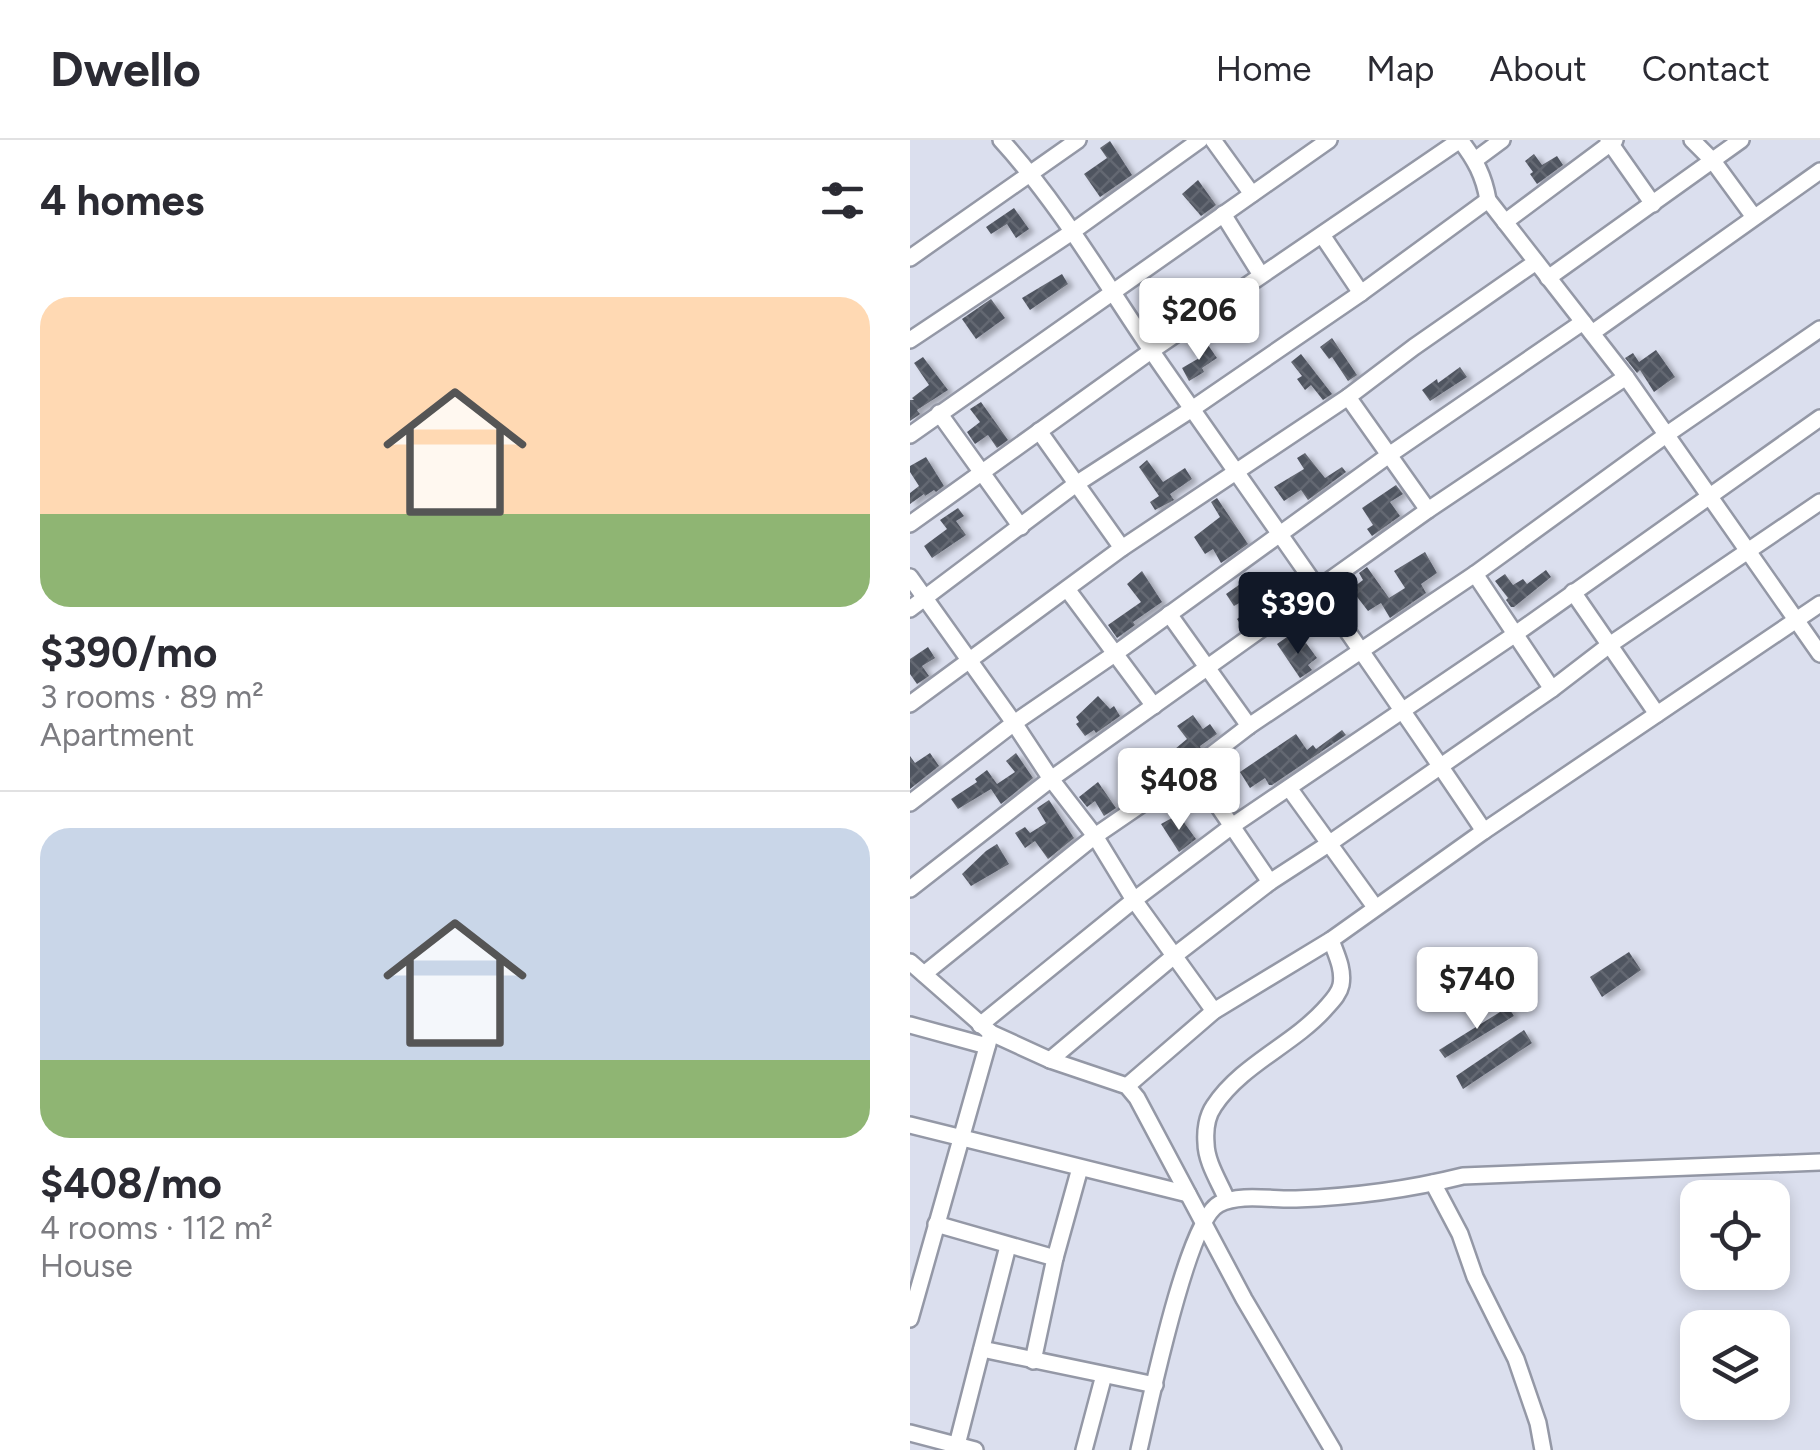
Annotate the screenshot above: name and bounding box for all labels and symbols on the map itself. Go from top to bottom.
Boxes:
pin: $206 [1140,278,1258,363]
pin: $390 [1239,572,1357,657]
pin: $408 [1120,748,1238,833]
pin: $740 [1418,947,1536,1032]

